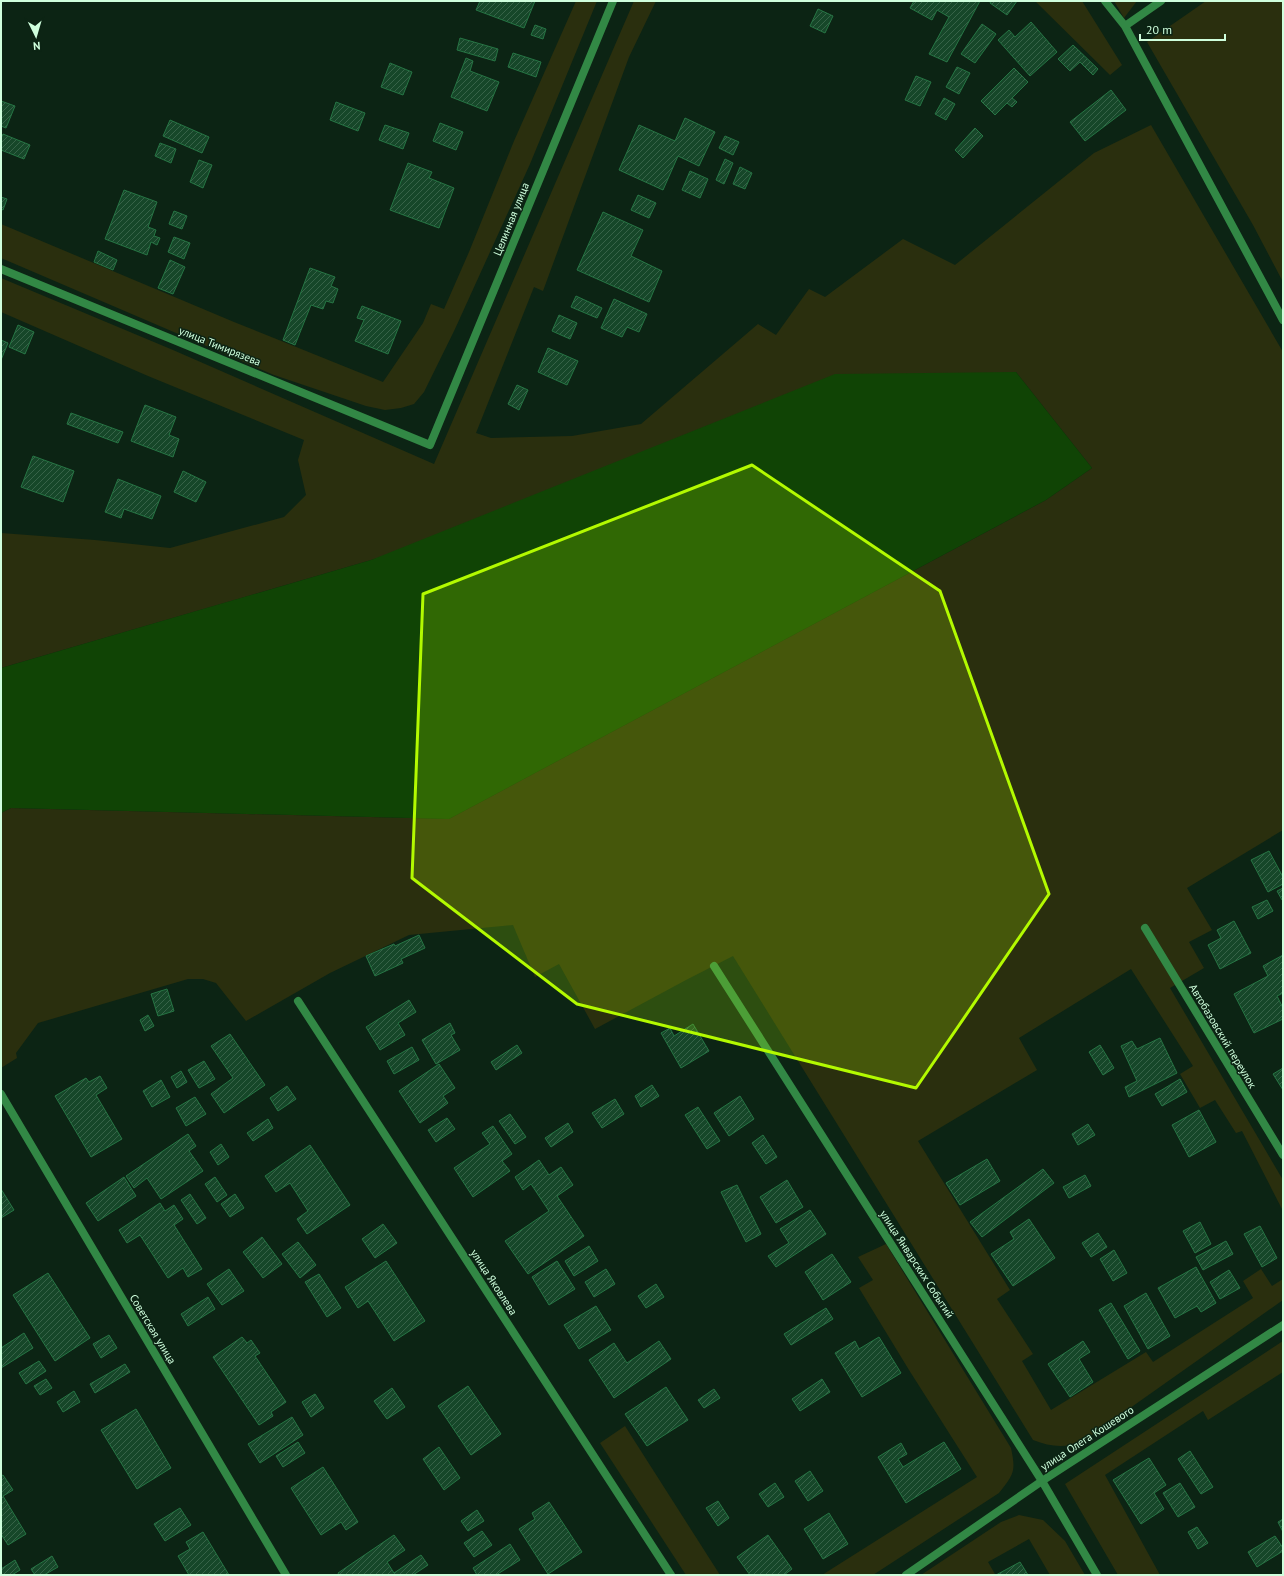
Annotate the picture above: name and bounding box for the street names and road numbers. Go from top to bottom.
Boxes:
street label: Целинная улица [490,180,532,258]
street label: улица Тимирязева [177,323,263,369]
street label: Автобазовский переулок [1186,981,1260,1091]
street label: улица Январских Событий [877,1207,957,1321]
street label: улица Яковлева [467,1246,521,1318]
street label: Советская улица [127,1292,179,1366]
street label: улица Олега Кошевого [1038,1403,1136,1473]

